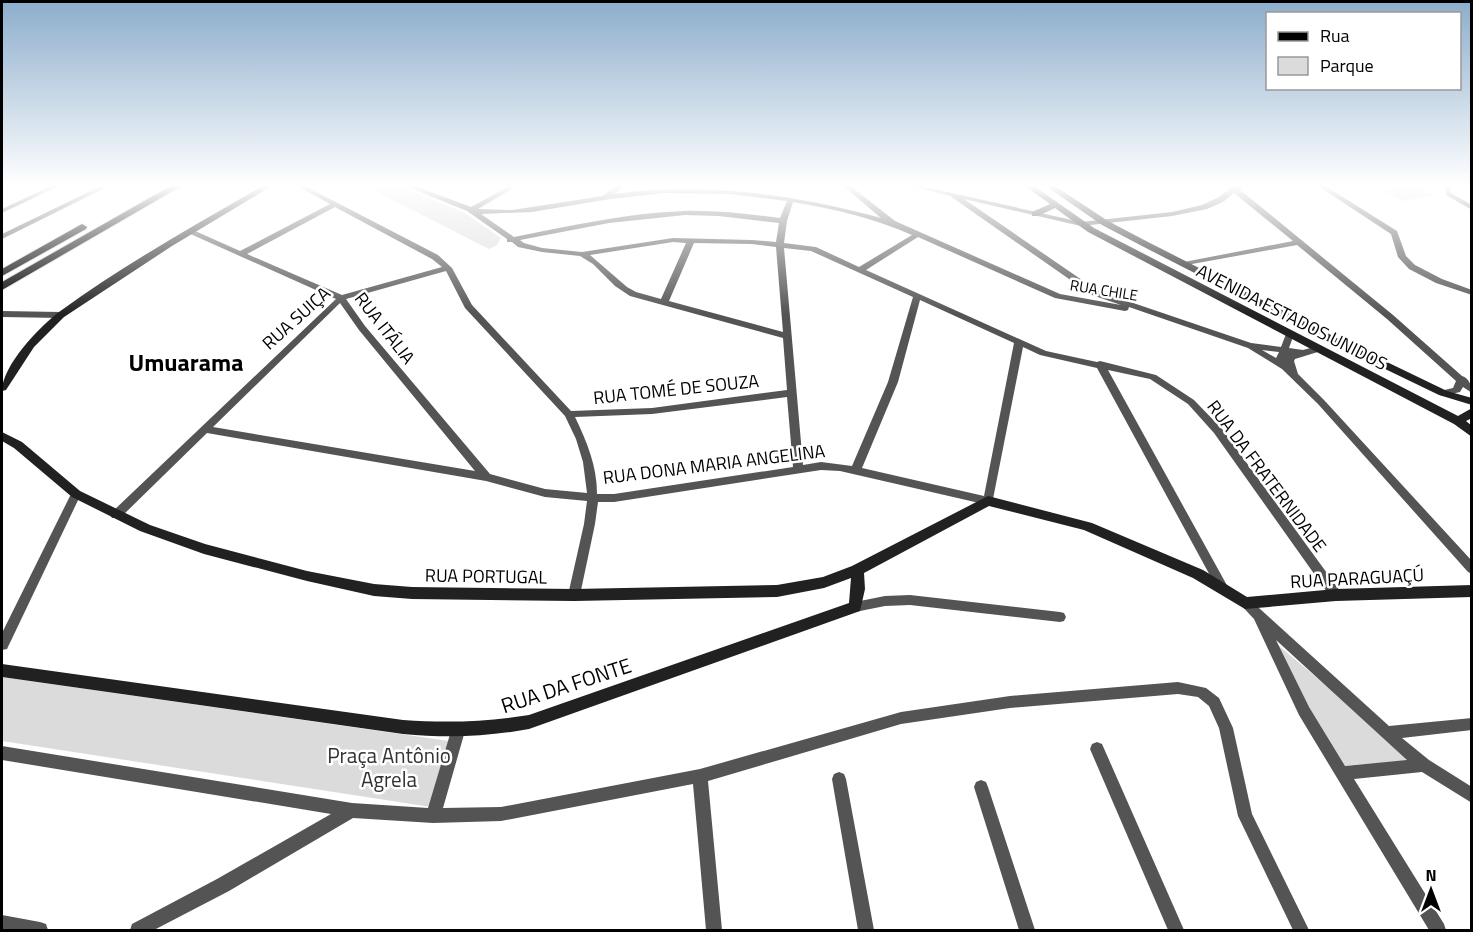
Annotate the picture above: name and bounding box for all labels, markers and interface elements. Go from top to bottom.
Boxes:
legend [1266,12,1461,90]
text: Rua [1320,22,1350,49]
text: Parque [1320,52,1374,79]
street label: AVENIDA ESTADOS UNIDOS [1192,257,1392,377]
street label: RUA CHILE [1068,273,1140,307]
street label: RUA SUIÇA [256,280,336,356]
street label: RUA ITÁLIA [348,286,422,370]
district label: Umuarama [129,344,243,380]
street label: RUA TOMÉ DE SOUZA [592,367,760,411]
street label: RUA DA FRATERNIDADE [1201,394,1333,558]
street label: RUA DONA MARIA ANGELINA [601,437,827,491]
street label: RUA PORTUGAL [425,561,548,591]
street label: RUA PARAGUAÇÚ [1289,561,1425,595]
street label: RUA DA FONTE [497,649,635,721]
park label: Praça Antônio Agrela [327,739,451,795]
north arrow [1401,860,1461,920]
text: N [1425,863,1437,887]

